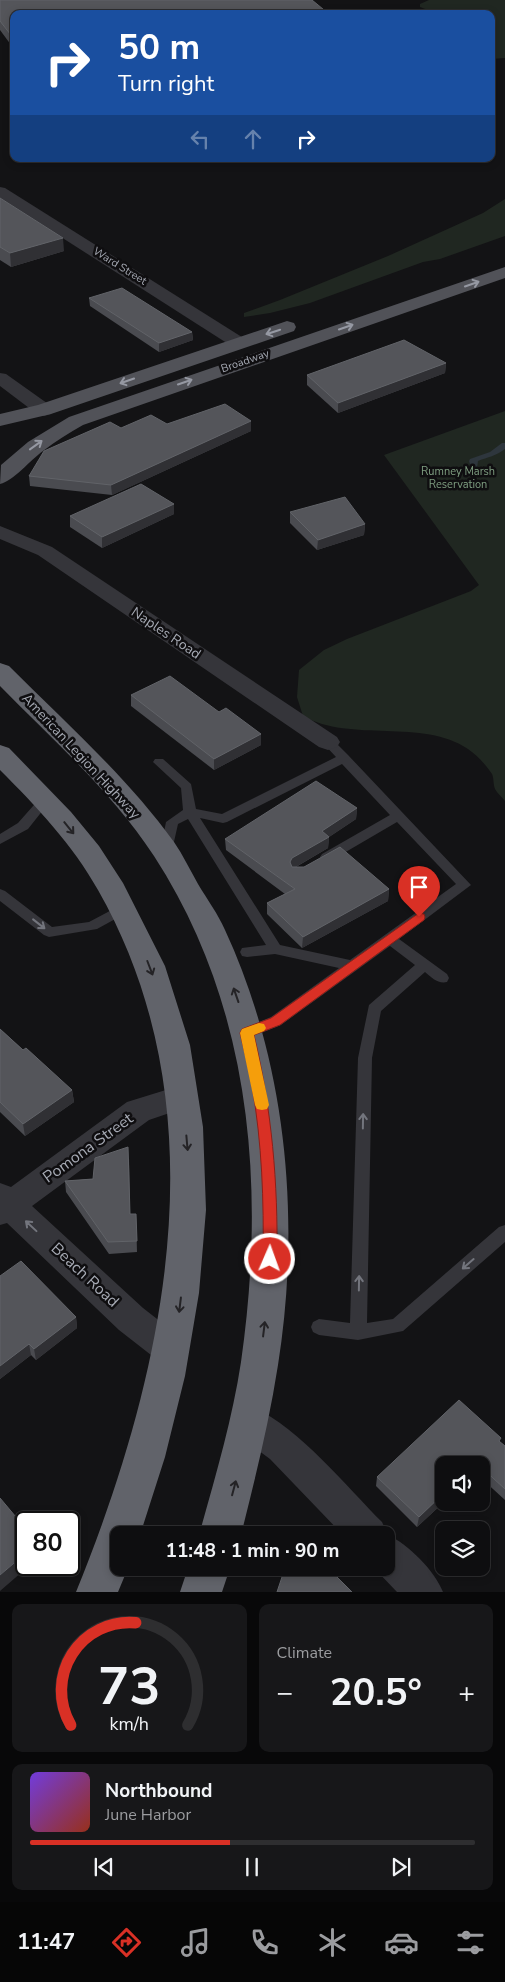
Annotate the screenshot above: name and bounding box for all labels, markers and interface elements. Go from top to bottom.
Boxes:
text: 50 m [118,24,200,71]
icon: right [35,30,100,95]
text: Turn right [118,69,214,99]
icon: left [186,125,214,153]
icon: ahead [239,125,267,153]
icon: right [292,125,320,153]
street label: Ward Street [90,244,150,288]
one-way arrow [463,279,479,288]
one-way arrow [337,322,353,331]
one-way arrow [266,328,281,337]
street label: Broadway [219,346,272,376]
one-way arrow [119,377,135,387]
one-way arrow [177,377,192,386]
one-way arrow [29,440,43,450]
park label: Rumney Marsh Reservation [421,464,495,492]
street label: Naples Road [127,603,205,663]
street label: American Legion Highway [18,689,145,823]
one-way arrow [63,821,74,834]
pin [398,866,440,917]
icon: arrive [405,873,433,901]
one-way arrow [32,918,45,929]
one-way arrow [146,959,155,975]
one-way arrow [231,988,240,1004]
street label: Pomona Street [38,1108,138,1188]
one-way arrow [358,1113,368,1129]
one-way arrow [182,1135,192,1151]
one-way arrow [25,1220,38,1232]
position arrow [243,1232,295,1284]
street label: Beach Road [46,1238,124,1312]
one-way arrow [462,1259,475,1270]
one-way arrow [354,1275,364,1292]
one-way arrow [175,1297,185,1313]
one-way arrow [259,1321,269,1337]
map controls [435,1456,490,1576]
button: sound [435,1456,490,1511]
one-way arrow [230,1481,239,1497]
speed limit sign: 80 [15,1511,80,1576]
button: layers [435,1521,490,1576]
text: 11:48 · 1 min · 90 m [165,1538,340,1564]
text: Climate [277,1642,332,1664]
text: 73 [98,1651,160,1722]
text: 20.5° [330,1667,422,1718]
text: − [277,1674,293,1712]
text: + [458,1674,475,1712]
text: km/h [110,1712,149,1736]
text: Northbound [105,1778,212,1804]
text: June Harbor [105,1804,191,1826]
icon: previous [90,1853,118,1881]
icon: pause [238,1853,266,1881]
icon: next [387,1853,415,1881]
icon: directions [109,1925,144,1960]
icon: music [178,1925,213,1960]
icon: phone [247,1925,282,1960]
icon: climate [315,1925,350,1960]
icon: car [384,1925,419,1960]
icon: filters [453,1925,488,1960]
text: 11:47 [17,1927,75,1957]

